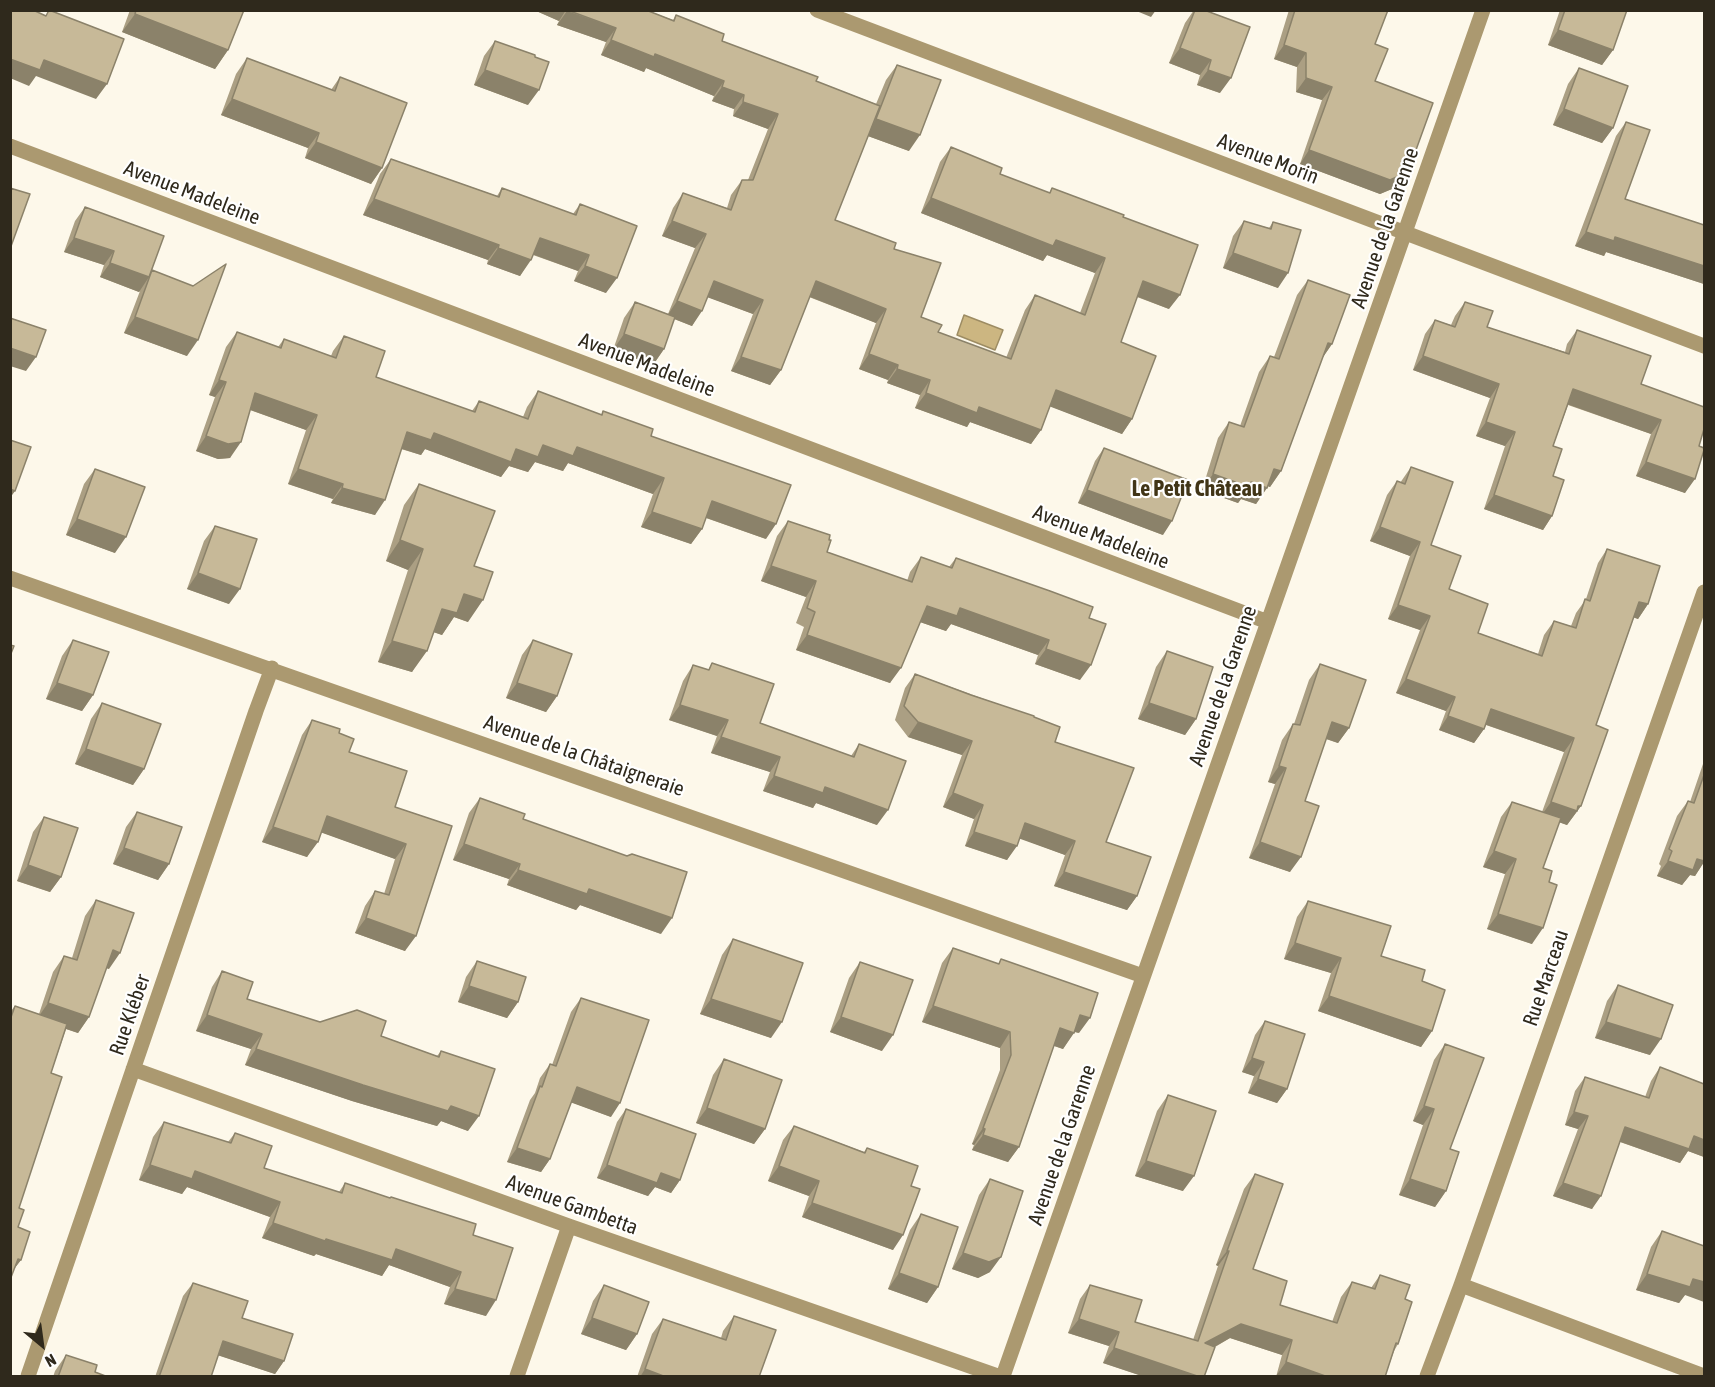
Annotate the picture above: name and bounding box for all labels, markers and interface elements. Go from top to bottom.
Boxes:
street label: Avenue Morin [1214,128,1322,190]
street label: Avenue de la Garenne [1346,144,1424,312]
street label: Avenue Madeleine [120,155,264,231]
street label: Avenue Madeleine [575,327,719,403]
district label: Le Petit Château [1132,476,1262,502]
street label: Avenue Madeleine [1029,499,1173,575]
street label: Avenue de la Garenne [1184,602,1262,770]
street label: Avenue de la Châtaigneraie [480,710,688,802]
street label: Rue Marceau [1518,926,1574,1030]
street label: Rue Kléber [104,971,156,1059]
street label: Avenue de la Garenne [1023,1061,1101,1229]
street label: Avenue Gambetta [503,1169,641,1241]
north arrow [12,1315,72,1375]
text: N [42,1351,59,1371]

